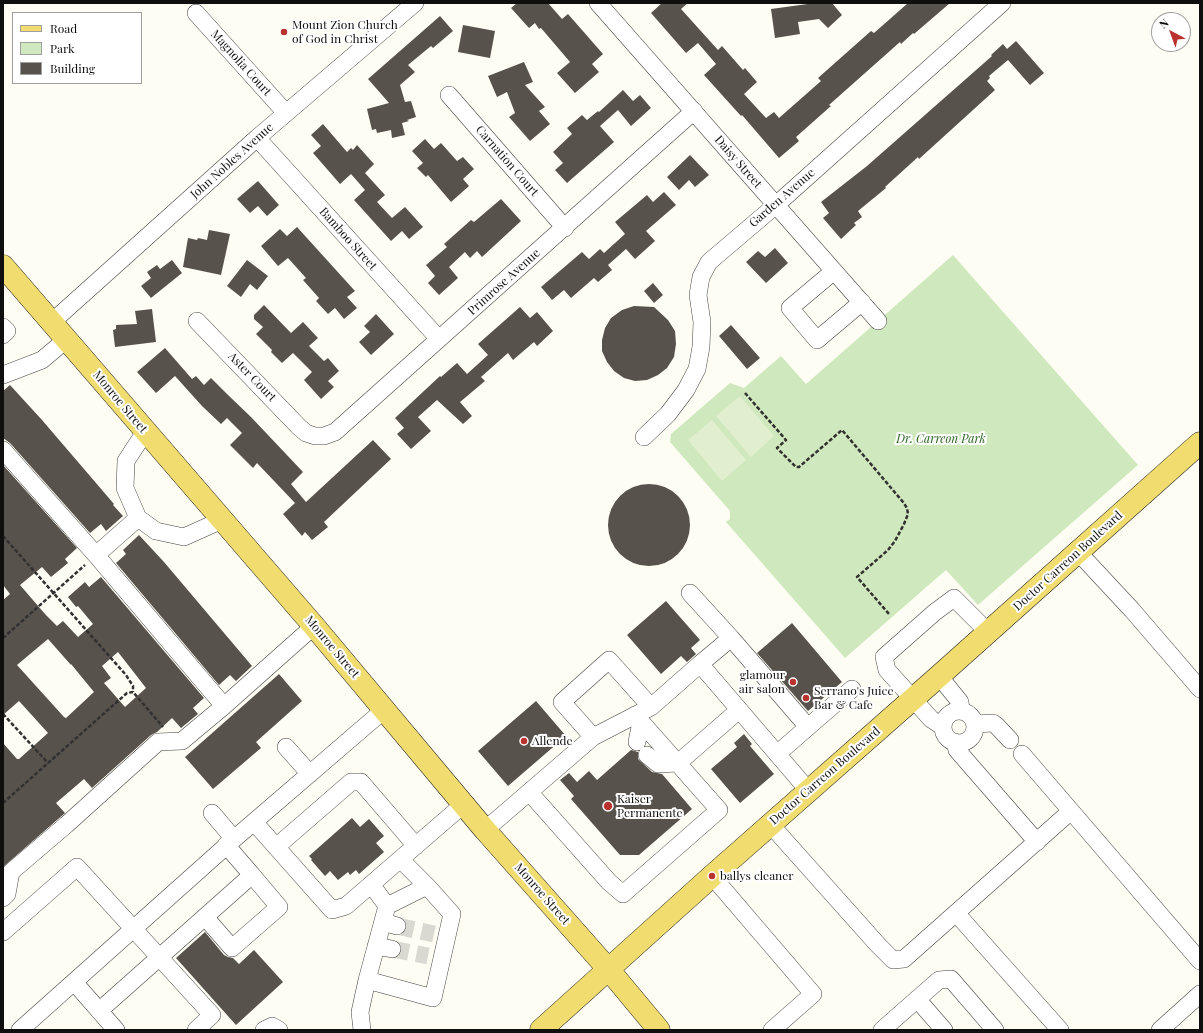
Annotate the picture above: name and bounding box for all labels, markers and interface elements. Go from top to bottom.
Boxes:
legend [12,12,142,84]
north arrow [1151,12,1191,52]
text: N [1156,15,1171,32]
place label: Mount Zion Church of God in Christ [292,18,398,46]
text: Road [50,20,77,36]
street label: Magnolia Court [208,27,274,99]
marker: Mount Zion Church of God in Christ [279,27,289,37]
text: Park [50,40,75,56]
text: Building [50,60,95,76]
street label: John Nobles Avenue [188,120,276,202]
street label: Carnation Court [473,123,541,199]
street label: Daisy Street [711,133,765,191]
street label: Garden Avenue [746,166,818,230]
street label: Bamboo Street [316,205,380,273]
street label: Primrose Avenue [465,246,543,318]
street label: Aster Court [225,349,279,405]
street label: Monroe Street [90,368,150,436]
park label: Dr. Carreon Park [896,432,986,446]
street label: Doctor Carreon Boulevard [1010,508,1126,614]
street label: Monroe Street [302,613,362,681]
place label: glamour air salon [739,668,785,696]
marker: glamour air salon [788,677,798,687]
place label: Serrano's Juice Bar & Cafe [814,684,893,712]
marker: Serrano's Juice Bar & Cafe [801,693,811,703]
street label: Doctor Carreon Boulevard [767,724,883,828]
place label: Allende [532,734,573,748]
marker: Allende [519,736,529,746]
place label: Kaiser Permanente [617,792,683,820]
marker: Kaiser Permanente [602,800,614,812]
street label: Monroe Street [511,860,573,928]
place label: ballys cleaner [720,869,794,883]
marker: ballys cleaner [707,871,717,881]

